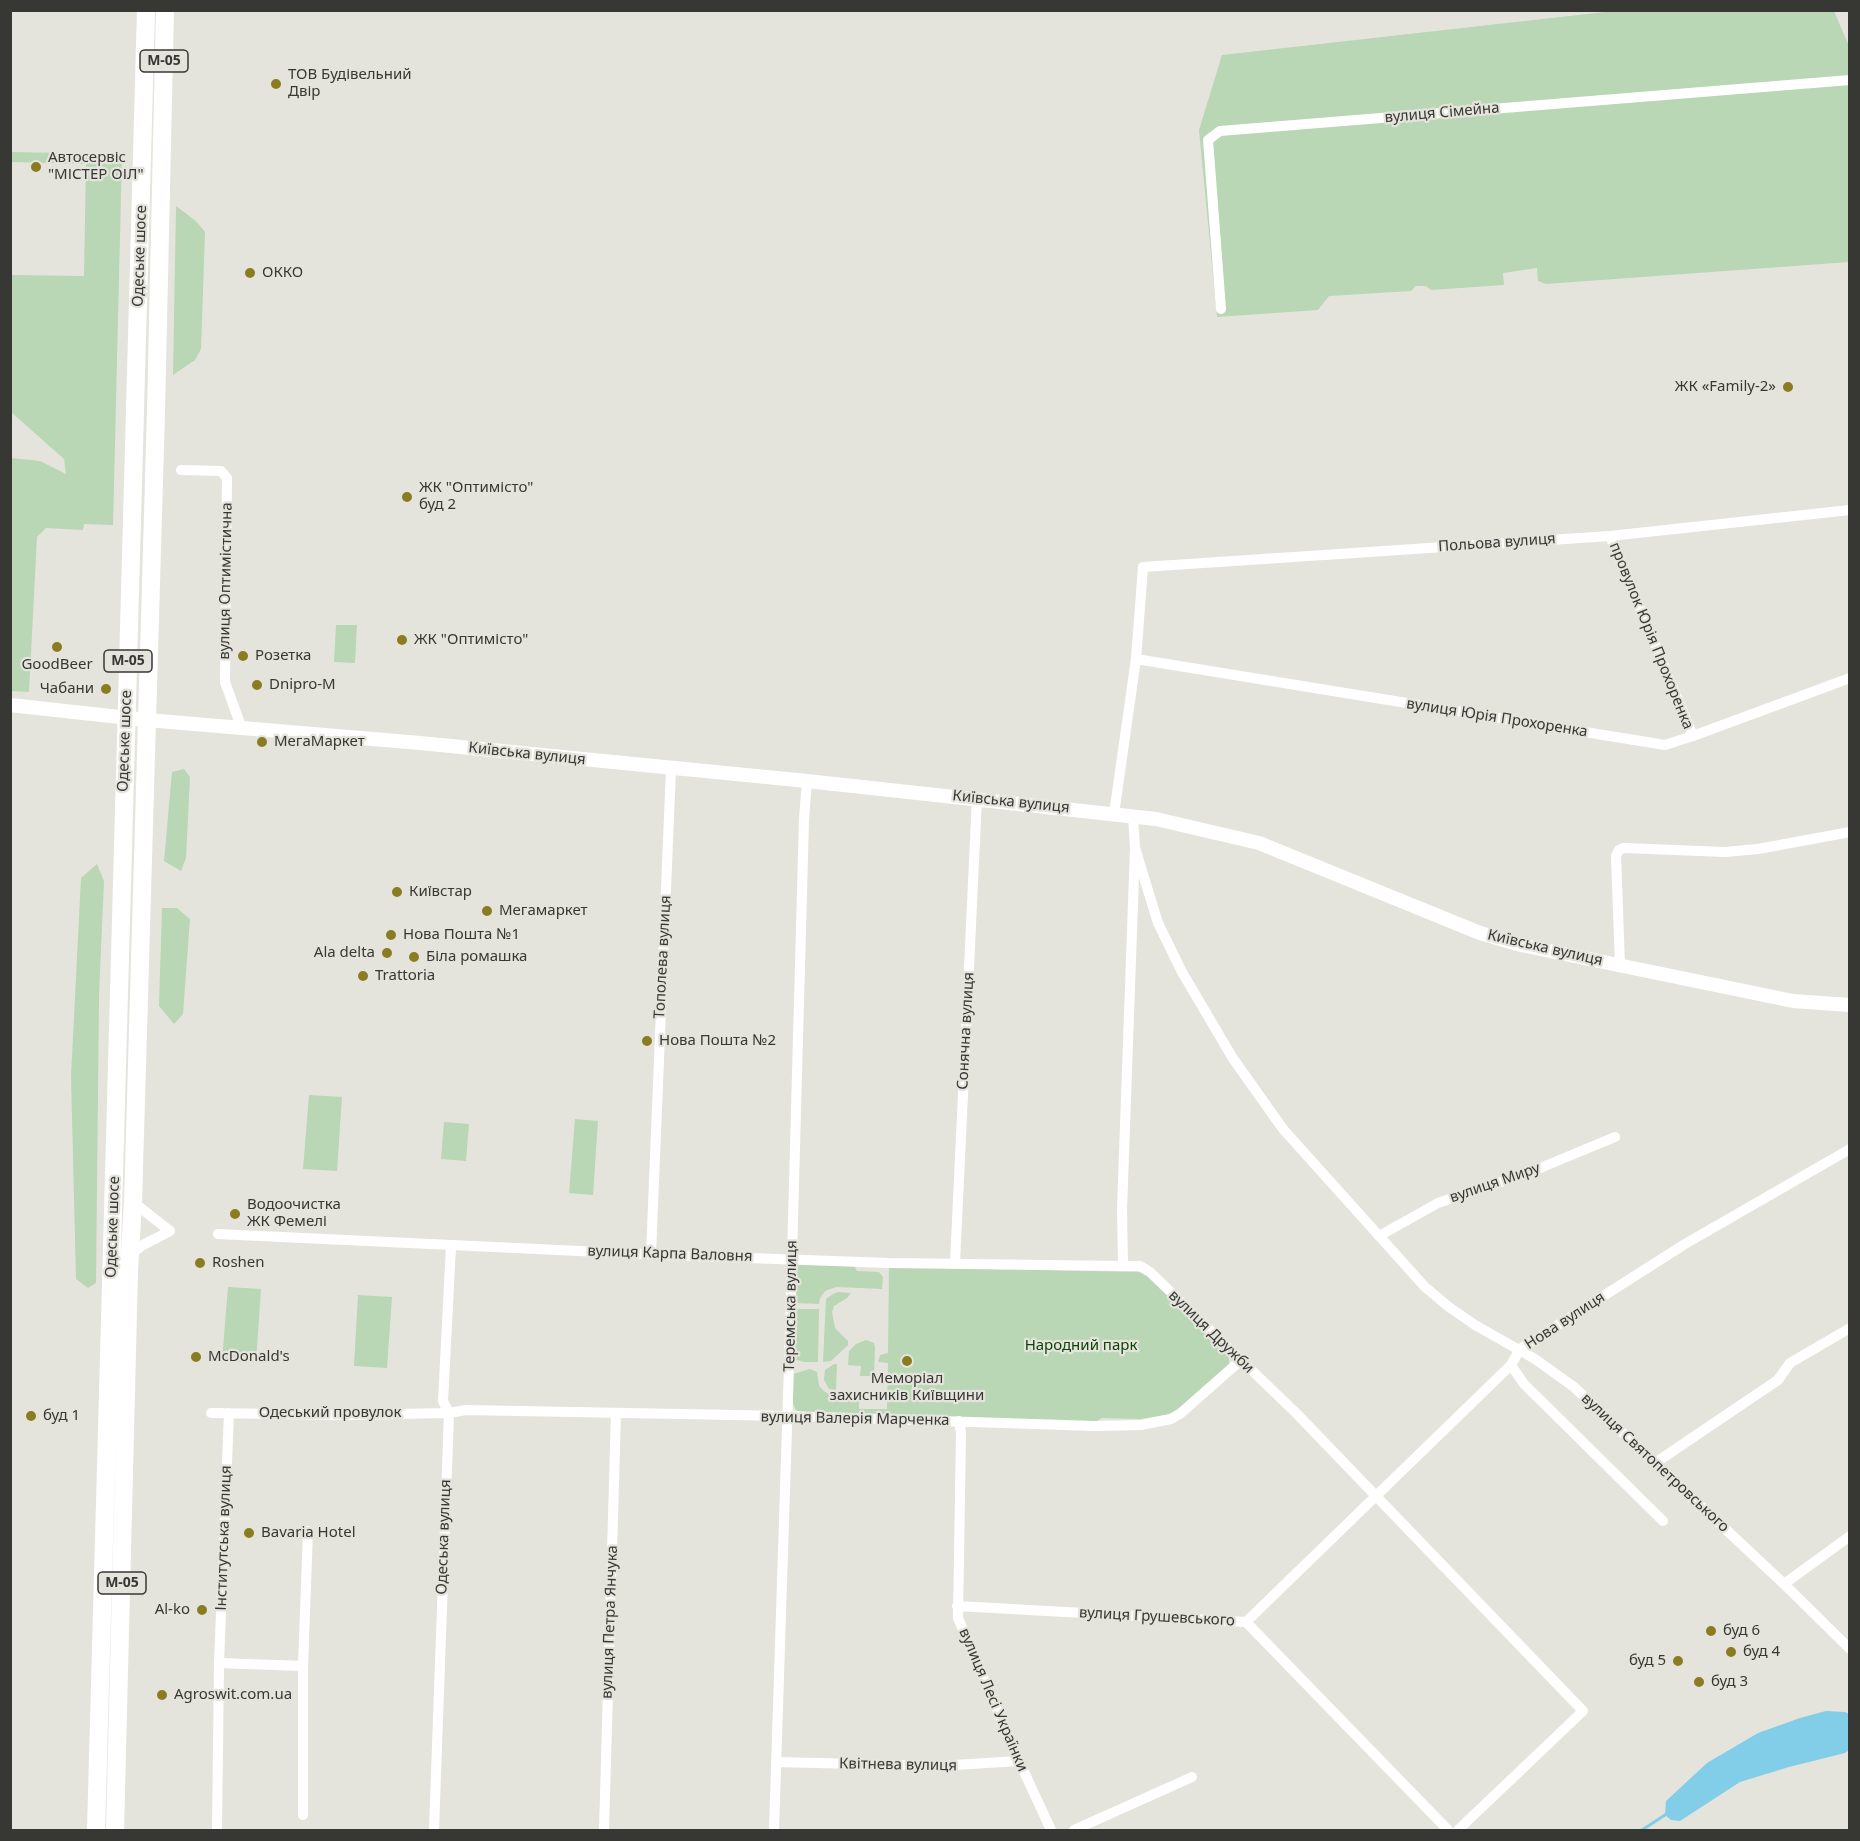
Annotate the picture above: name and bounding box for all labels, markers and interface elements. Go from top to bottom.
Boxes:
road number: М-05 [140,50,188,72]
place label: ТОВ Будівельний Двір [288,66,412,101]
marker: ТОВ Будівельний Двір [269,77,283,91]
street label: вулиця Сімейна [1384,99,1500,127]
place label: Автосервіс "МІСТЕР ОІЛ" [48,149,144,184]
marker: Автосервіс "МІСТЕР ОІЛ" [29,160,43,174]
street label: Одеське шосе [129,205,151,307]
place label: ОККО [262,264,303,282]
marker: ОККО [243,266,257,280]
place label: ЖК «Family-2» [1675,378,1776,396]
marker: ЖК «Family-2» [1781,380,1795,394]
place label: ЖК "Оптимісто" буд 2 [419,479,533,514]
marker: ЖК "Оптимісто" буд 2 [400,490,414,504]
street label: вулиця Оптимістична [216,502,236,660]
street label: Польова вулиця [1438,530,1556,556]
street label: провулок Юрія Прохоренка [1605,540,1697,732]
place label: ЖК "Оптимісто" [414,631,528,649]
marker: ЖК "Оптимісто" [395,633,409,647]
marker: GoodBeer [50,640,64,654]
place label: Розетка [255,647,311,665]
marker: Розетка [236,649,250,663]
road number: М-05 [104,650,152,672]
place label: GoodBeer [21,656,93,674]
place label: Dnipro-M [269,676,336,694]
marker: Dnipro-M [250,678,264,692]
place label: Чабани [40,680,94,698]
marker: Чабани [99,682,113,696]
street label: Одеське шосе [114,690,136,792]
street label: вулиця Юрія Прохоренка [1405,695,1589,741]
place label: МегаМаркет [274,733,365,751]
marker: МегаМаркет [255,735,269,749]
street label: Київська вулиця [468,739,586,769]
street label: Київська вулиця [952,787,1070,817]
place label: Київстар [409,883,472,901]
marker: Київстар [390,885,404,899]
street label: Тополева вулиця [651,895,675,1019]
place label: Мегамаркет [499,902,588,920]
marker: Мегамаркет [480,904,494,918]
place label: Нова Пошта №1 [403,926,520,944]
street label: Київська вулиця [1486,926,1604,970]
marker: Нова Пошта №1 [384,928,398,942]
place label: Ala delta [314,944,375,962]
marker: Ala delta [380,946,394,960]
place label: Біла ромашка [426,948,527,966]
marker: Біла ромашка [407,950,421,964]
place label: Trattoria [375,967,435,985]
marker: Trattoria [356,969,370,983]
street label: Сонячна вулиця [954,972,978,1090]
place label: Нова Пошта №2 [659,1032,776,1050]
marker: Нова Пошта №2 [640,1034,654,1048]
street label: вулиця Миру [1448,1159,1542,1207]
street label: Одеське шосе [102,1176,124,1278]
place label: Водоочистка ЖК Фемелі [247,1196,341,1231]
marker: Водоочистка ЖК Фемелі [228,1207,242,1221]
street label: Теремська вулиця [781,1240,801,1372]
street label: вулиця Карпа Валовня [587,1242,753,1266]
place label: Roshen [212,1254,265,1272]
marker: Roshen [193,1256,207,1270]
street label: вулиця Дружби [1164,1287,1258,1377]
street label: Нова вулиця [1522,1288,1608,1354]
park label: Народний парк [1025,1337,1137,1355]
place label: McDonald's [208,1348,290,1366]
marker: McDonald's [189,1350,203,1364]
marker: Меморіал захисників Київщини [900,1354,914,1368]
place label: Меморіал захисників Київщини [830,1370,984,1405]
street label: вулиця Святопетровського [1577,1390,1733,1536]
street label: Одеський провулок [259,1404,401,1422]
place label: буд 1 [43,1407,80,1425]
street label: вулиця Валерія Марченка [760,1408,950,1430]
marker: буд 1 [24,1409,38,1423]
street label: Інститутська вулиця [212,1465,236,1611]
street label: Одеська вулиця [433,1479,455,1595]
place label: Bavaria Hotel [261,1524,356,1542]
marker: Bavaria Hotel [242,1526,256,1540]
street label: вулиця Петра Янчука [598,1545,622,1699]
road number: М-05 [98,1572,146,1594]
place label: Al-ko [155,1601,190,1619]
marker: Al-ko [195,1603,209,1617]
street label: вулиця Грушевського [1079,1604,1235,1630]
place label: буд 6 [1723,1622,1760,1640]
marker: буд 6 [1704,1624,1718,1638]
street label: вулиця Лесі Українки [955,1626,1031,1774]
place label: буд 4 [1743,1643,1780,1661]
marker: буд 4 [1724,1645,1738,1659]
place label: буд 5 [1629,1652,1666,1670]
marker: буд 5 [1671,1654,1685,1668]
place label: буд 3 [1711,1673,1748,1691]
marker: буд 3 [1692,1675,1706,1689]
place label: Agroswit.com.ua [174,1686,292,1704]
marker: Agroswit.com.ua [155,1688,169,1702]
street label: Квітнева вулиця [839,1755,957,1775]

